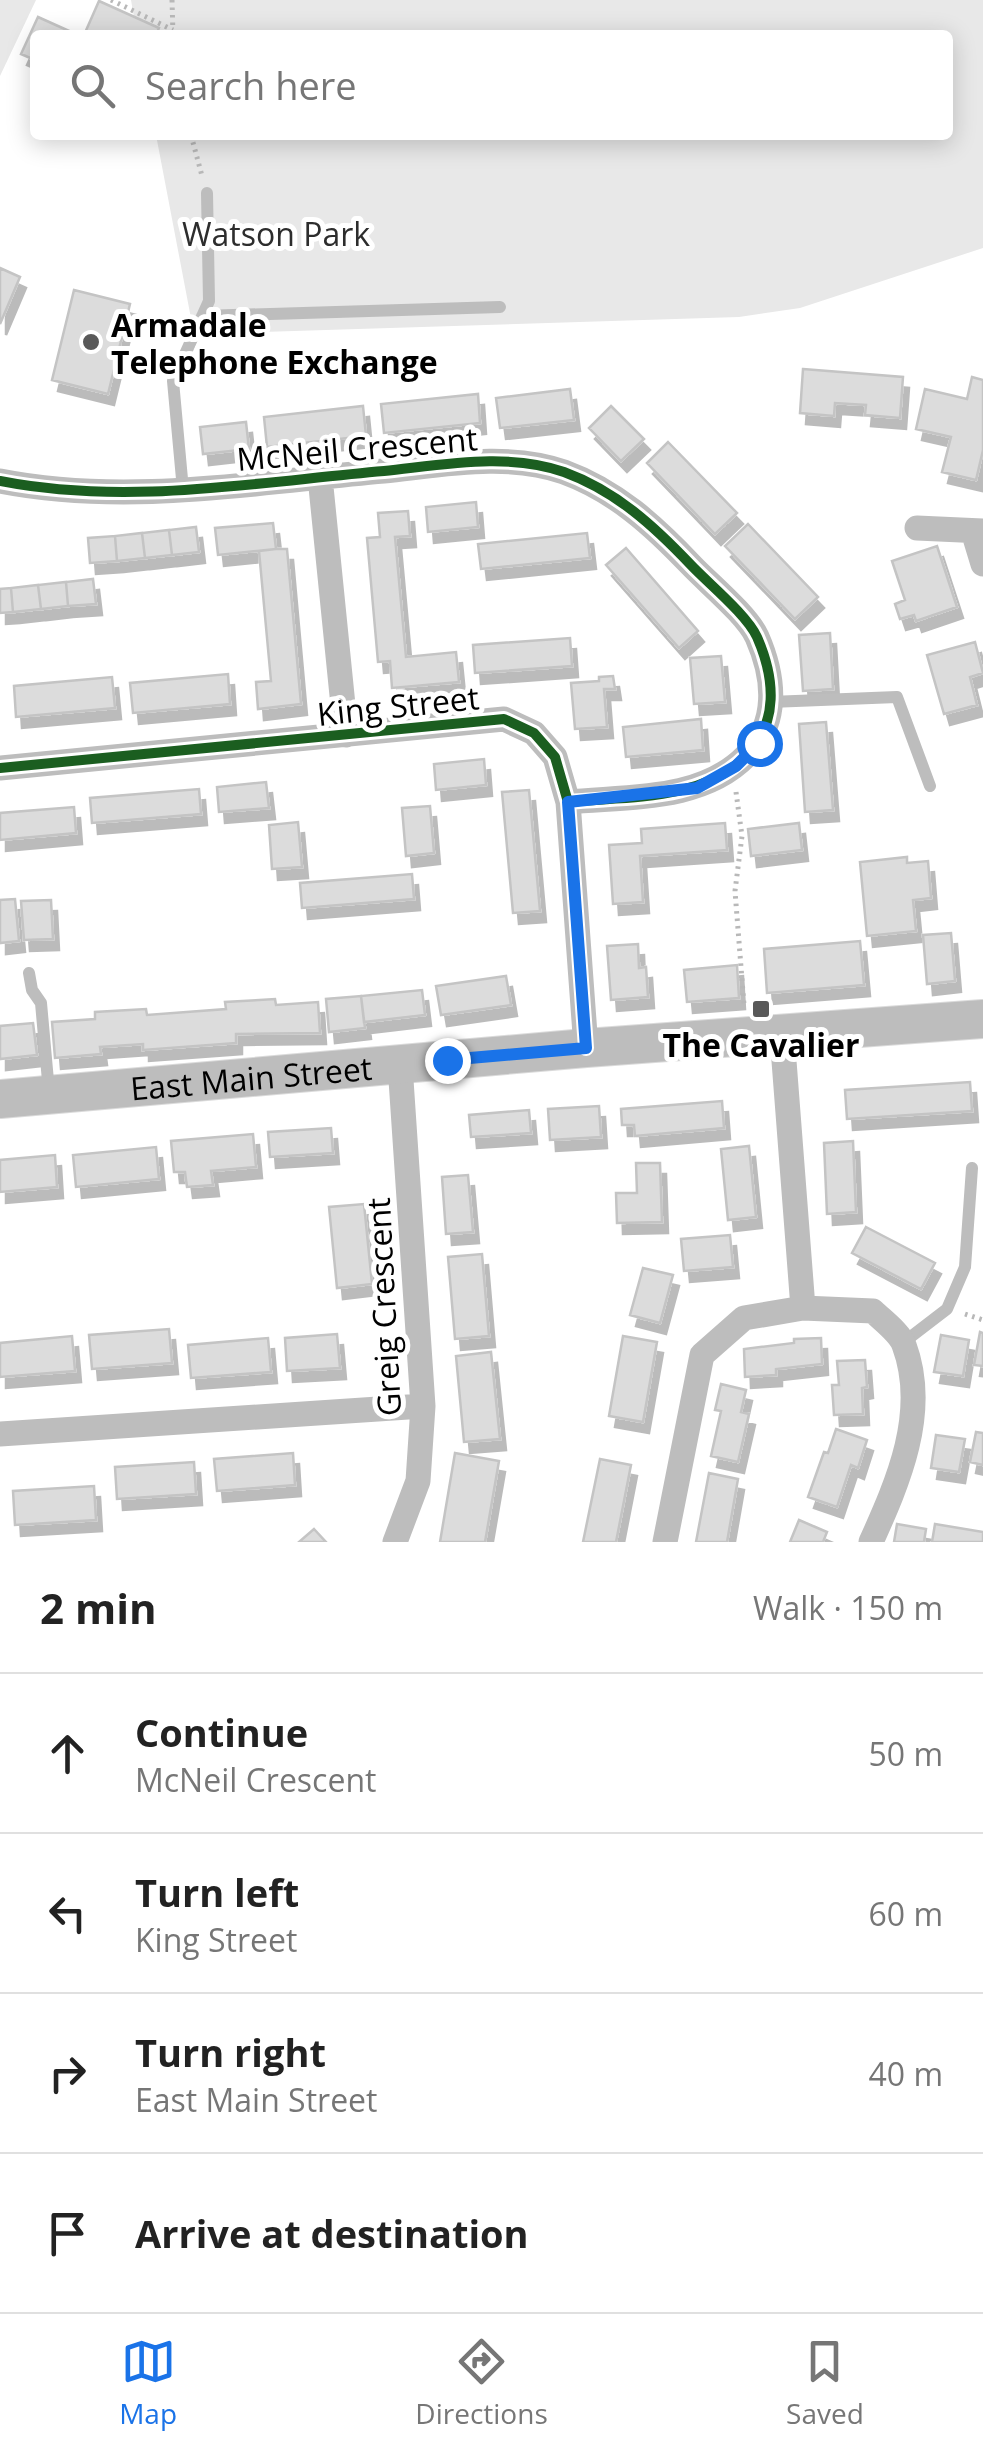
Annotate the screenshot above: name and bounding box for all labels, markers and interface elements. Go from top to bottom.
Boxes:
search box [30,30,953,140]
icon: search [65,58,120,113]
text: Search here [145,59,357,111]
park label: Watson Park [182,212,370,255]
place label: Armadale Telephone Exchange [111,303,438,383]
marker: Armadale Telephone Exchange [80,331,102,353]
street label: McNeil Crescent [235,416,479,480]
street label: King Street [315,675,481,735]
route start [737,721,783,767]
marker: The Cavalier [750,998,772,1020]
place label: The Cavalier [663,1023,860,1066]
route end [425,1038,471,1084]
street label: East Main Street [128,1045,374,1109]
street label: Greig Crescent [356,1197,410,1417]
text: 2 min [40,1579,157,1636]
text: Walk · 150 m [753,1586,943,1629]
text: Continue [135,1706,308,1758]
icon: ahead [40,1726,95,1781]
text: 50 m [868,1732,943,1775]
text: McNeil Crescent [135,1758,376,1801]
text: Turn left [135,1866,299,1918]
icon: left [40,1886,95,1941]
text: 60 m [868,1892,943,1935]
text: King Street [135,1918,297,1961]
text: Turn right [135,2026,326,2078]
icon: right [40,2046,95,2101]
text: 40 m [868,2052,943,2095]
text: East Main Street [135,2078,377,2121]
icon: arrive [40,2206,95,2261]
text: Arrive at destination [135,2207,529,2259]
tab: Map [119,2334,177,2432]
tab: Directions [415,2334,548,2432]
tab: Saved [786,2334,864,2432]

